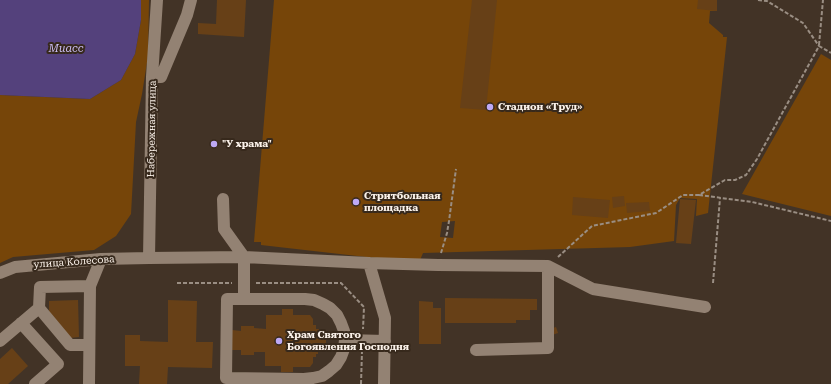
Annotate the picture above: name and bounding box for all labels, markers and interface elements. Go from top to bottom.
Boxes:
water label: Миасс [48,42,84,56]
street label: Набережная улица [145,80,159,178]
place label: Стадион «Труд» [498,101,583,113]
marker: Стадион «Труд» [485,102,495,112]
place label: "У храма" [222,138,272,150]
marker: "У храма" [209,139,219,149]
place label: Стритбольная площадка [364,190,441,214]
marker: Стритбольная площадка [351,197,361,207]
street label: улица Колесова [33,253,115,271]
place label: Храм Святого Богоявления Господня [287,329,409,352]
marker: Храм Святого Богоявления Господня [274,336,284,346]

